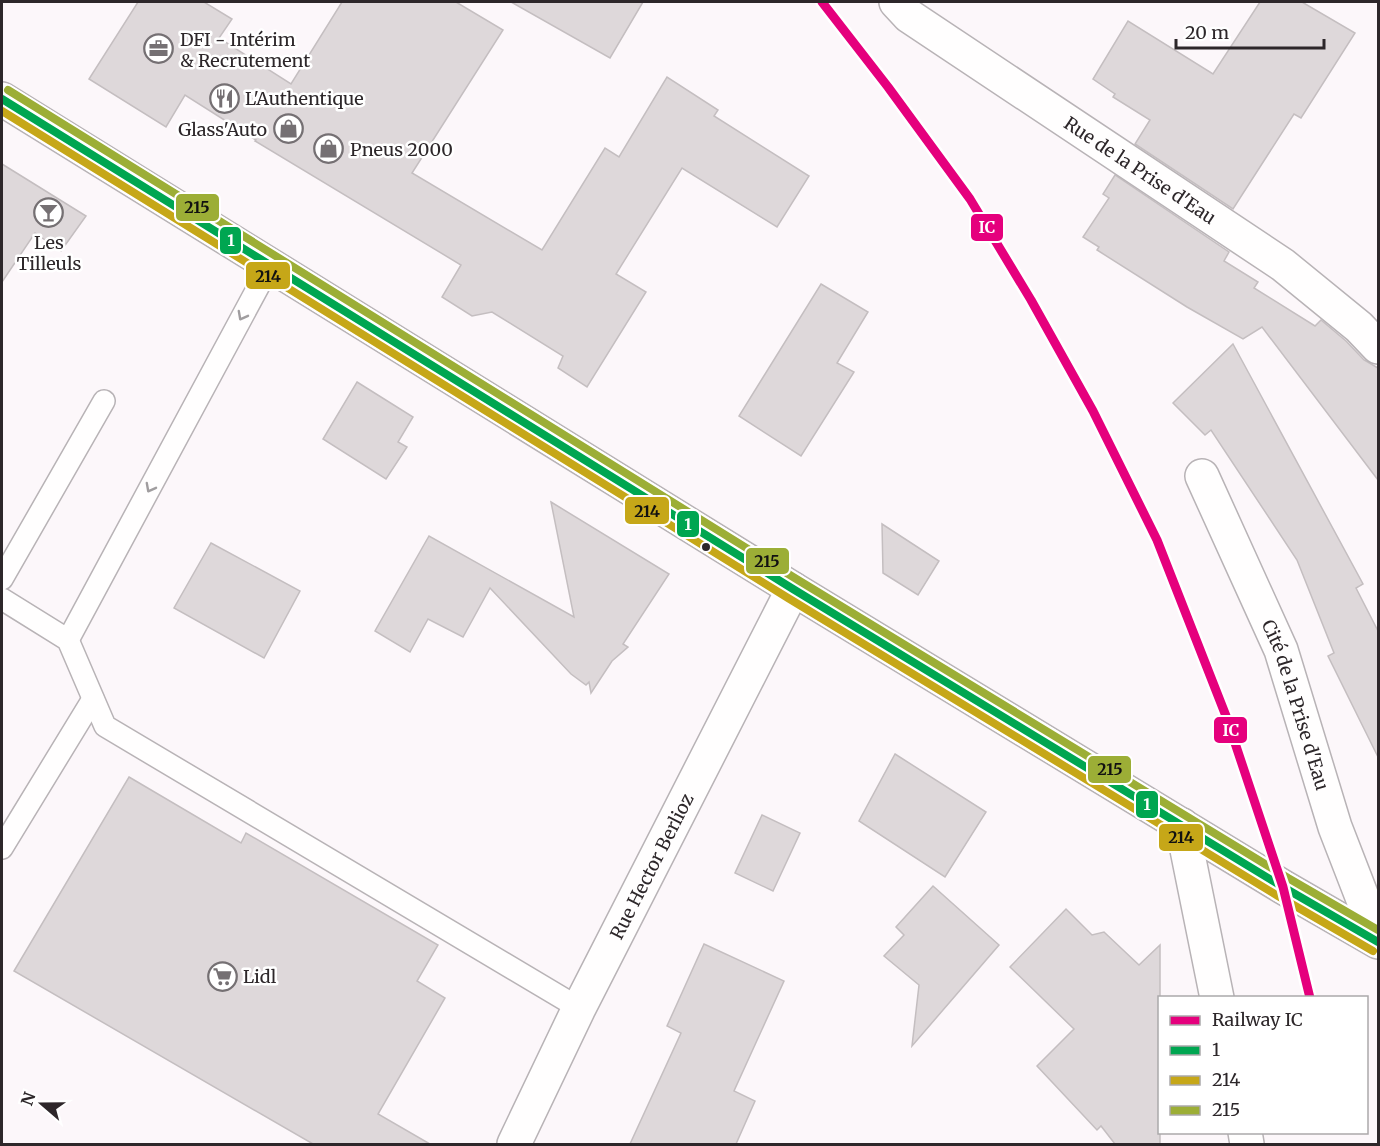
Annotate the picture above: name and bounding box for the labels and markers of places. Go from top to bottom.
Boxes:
place label: DFI - Intérim & Recrutement [180,28,310,72]
office icon: DFI - Intérim & Recrutement [143,33,175,65]
restaurant icon: L'Authentique [208,82,240,114]
place label: L'Authentique [245,87,364,110]
shop icon: Glass'Auto [272,113,304,145]
place label: Glass'Auto [178,118,267,141]
shop icon: Pneus 2000 [313,133,345,165]
place label: Pneus 2000 [350,138,453,161]
bar icon: Les Tilleuls [33,197,65,229]
place label: Les Tilleuls [17,231,81,275]
unlabelled marker [700,541,712,553]
supermarket icon: Lidl [206,960,238,992]
place label: Lidl [243,965,277,988]

